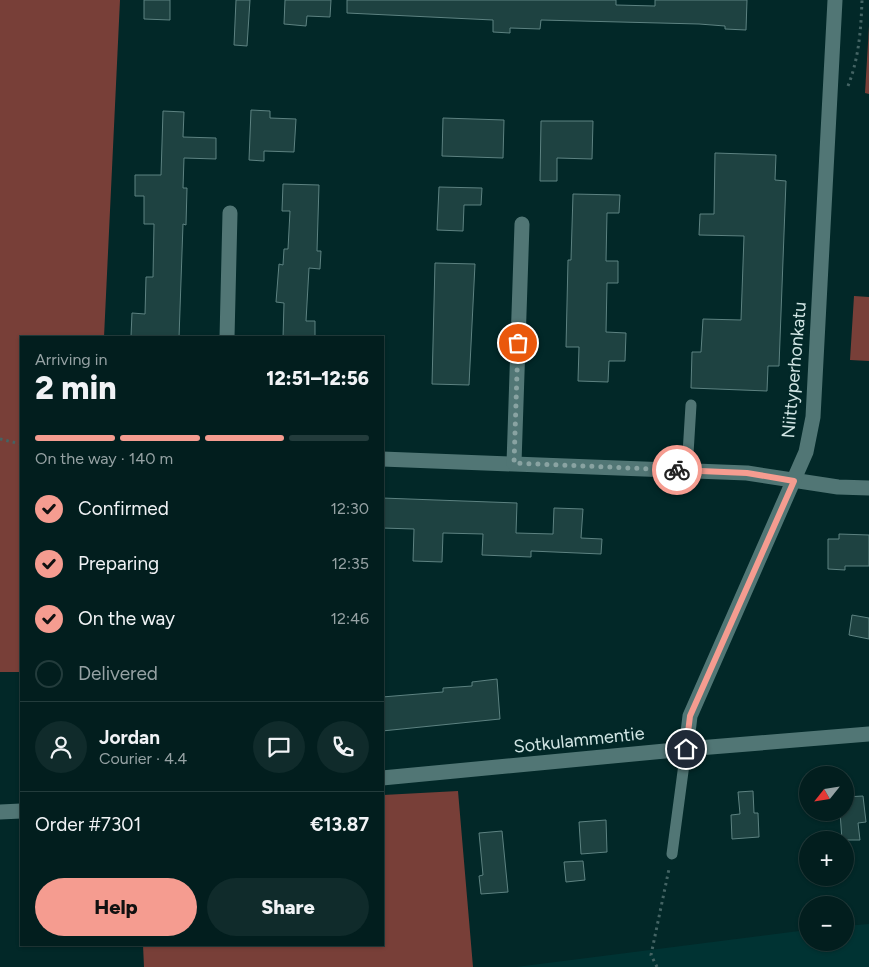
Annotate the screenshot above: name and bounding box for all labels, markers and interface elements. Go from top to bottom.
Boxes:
street label: Niittyperhonkatu [777,301,811,439]
pin [497,322,539,364]
icon: bag [504,329,532,357]
text: Arriving in [35,350,107,369]
text: 12:51–12:56 [266,367,369,390]
text: 2 min [35,369,117,407]
courier [652,445,702,495]
text: On the way · 140 m [35,449,173,468]
icon: bike [663,456,691,484]
icon: check [35,495,63,523]
text: Confirmed [78,497,169,520]
text: 12:30 [330,499,369,518]
icon: check [35,550,63,578]
text: Preparing [78,552,159,575]
text: 12:35 [331,554,369,573]
icon: check [35,605,63,633]
text: On the way [78,607,175,630]
text: 12:46 [330,609,369,628]
text: Delivered [78,662,158,685]
button: person [35,721,87,773]
button: chat [253,721,305,773]
button: phone [317,721,369,773]
street label: Sotkulammentie [512,722,646,758]
text: Jordan [99,726,160,749]
pin [665,728,707,770]
icon: home [672,735,700,763]
text: Courier · 4.4 [99,749,187,768]
north arrow [799,766,854,821]
map controls [799,766,854,951]
text: Order #7301 [35,813,141,836]
text: €13.87 [310,813,369,836]
button: + [799,831,854,886]
button: Help [35,878,197,936]
button: Share [207,878,369,936]
button: − [799,896,854,951]

